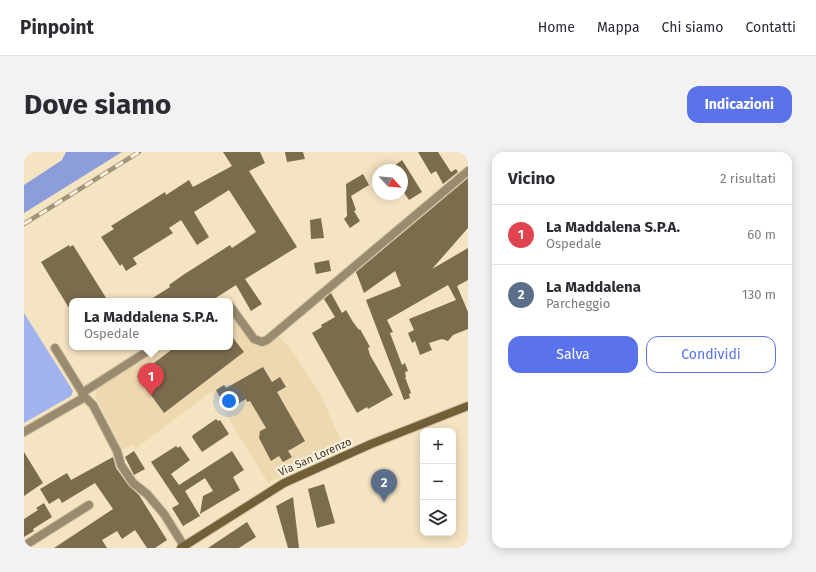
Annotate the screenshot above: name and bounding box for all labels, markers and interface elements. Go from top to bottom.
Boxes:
text: Pinpoint [20,16,94,39]
text: Home [538,19,575,36]
text: Mappa [597,19,640,36]
text: Chi siamo [662,19,723,36]
text: Contatti [745,19,796,36]
button: Indicazioni [687,86,792,123]
text: Dove siamo [24,88,171,121]
north arrow [372,164,408,200]
text: Vicino [508,168,555,189]
text: 2 risultati [720,171,776,186]
text: La Maddalena S.P.A. [546,218,680,236]
text: 1 [518,227,524,242]
text: 60 m [747,227,776,242]
text: Ospedale [546,236,601,251]
text: La Maddalena [546,278,641,296]
text: 2 [518,287,524,302]
text: 130 m [742,287,776,302]
text: Parcheggio [546,296,610,311]
popup [69,298,233,350]
text: La Maddalena S.P.A. [84,308,218,326]
text: Ospedale [84,326,139,341]
button: Salva [508,336,638,373]
button: Condividi [646,336,776,373]
pin: 1 [138,363,164,396]
your location [219,391,239,411]
map controls [420,428,456,536]
button: + [420,428,456,464]
street label: Via San Lorenzo [276,435,354,479]
button: − [420,464,456,500]
pin: 2 [371,469,397,502]
button: layers [420,500,456,536]

